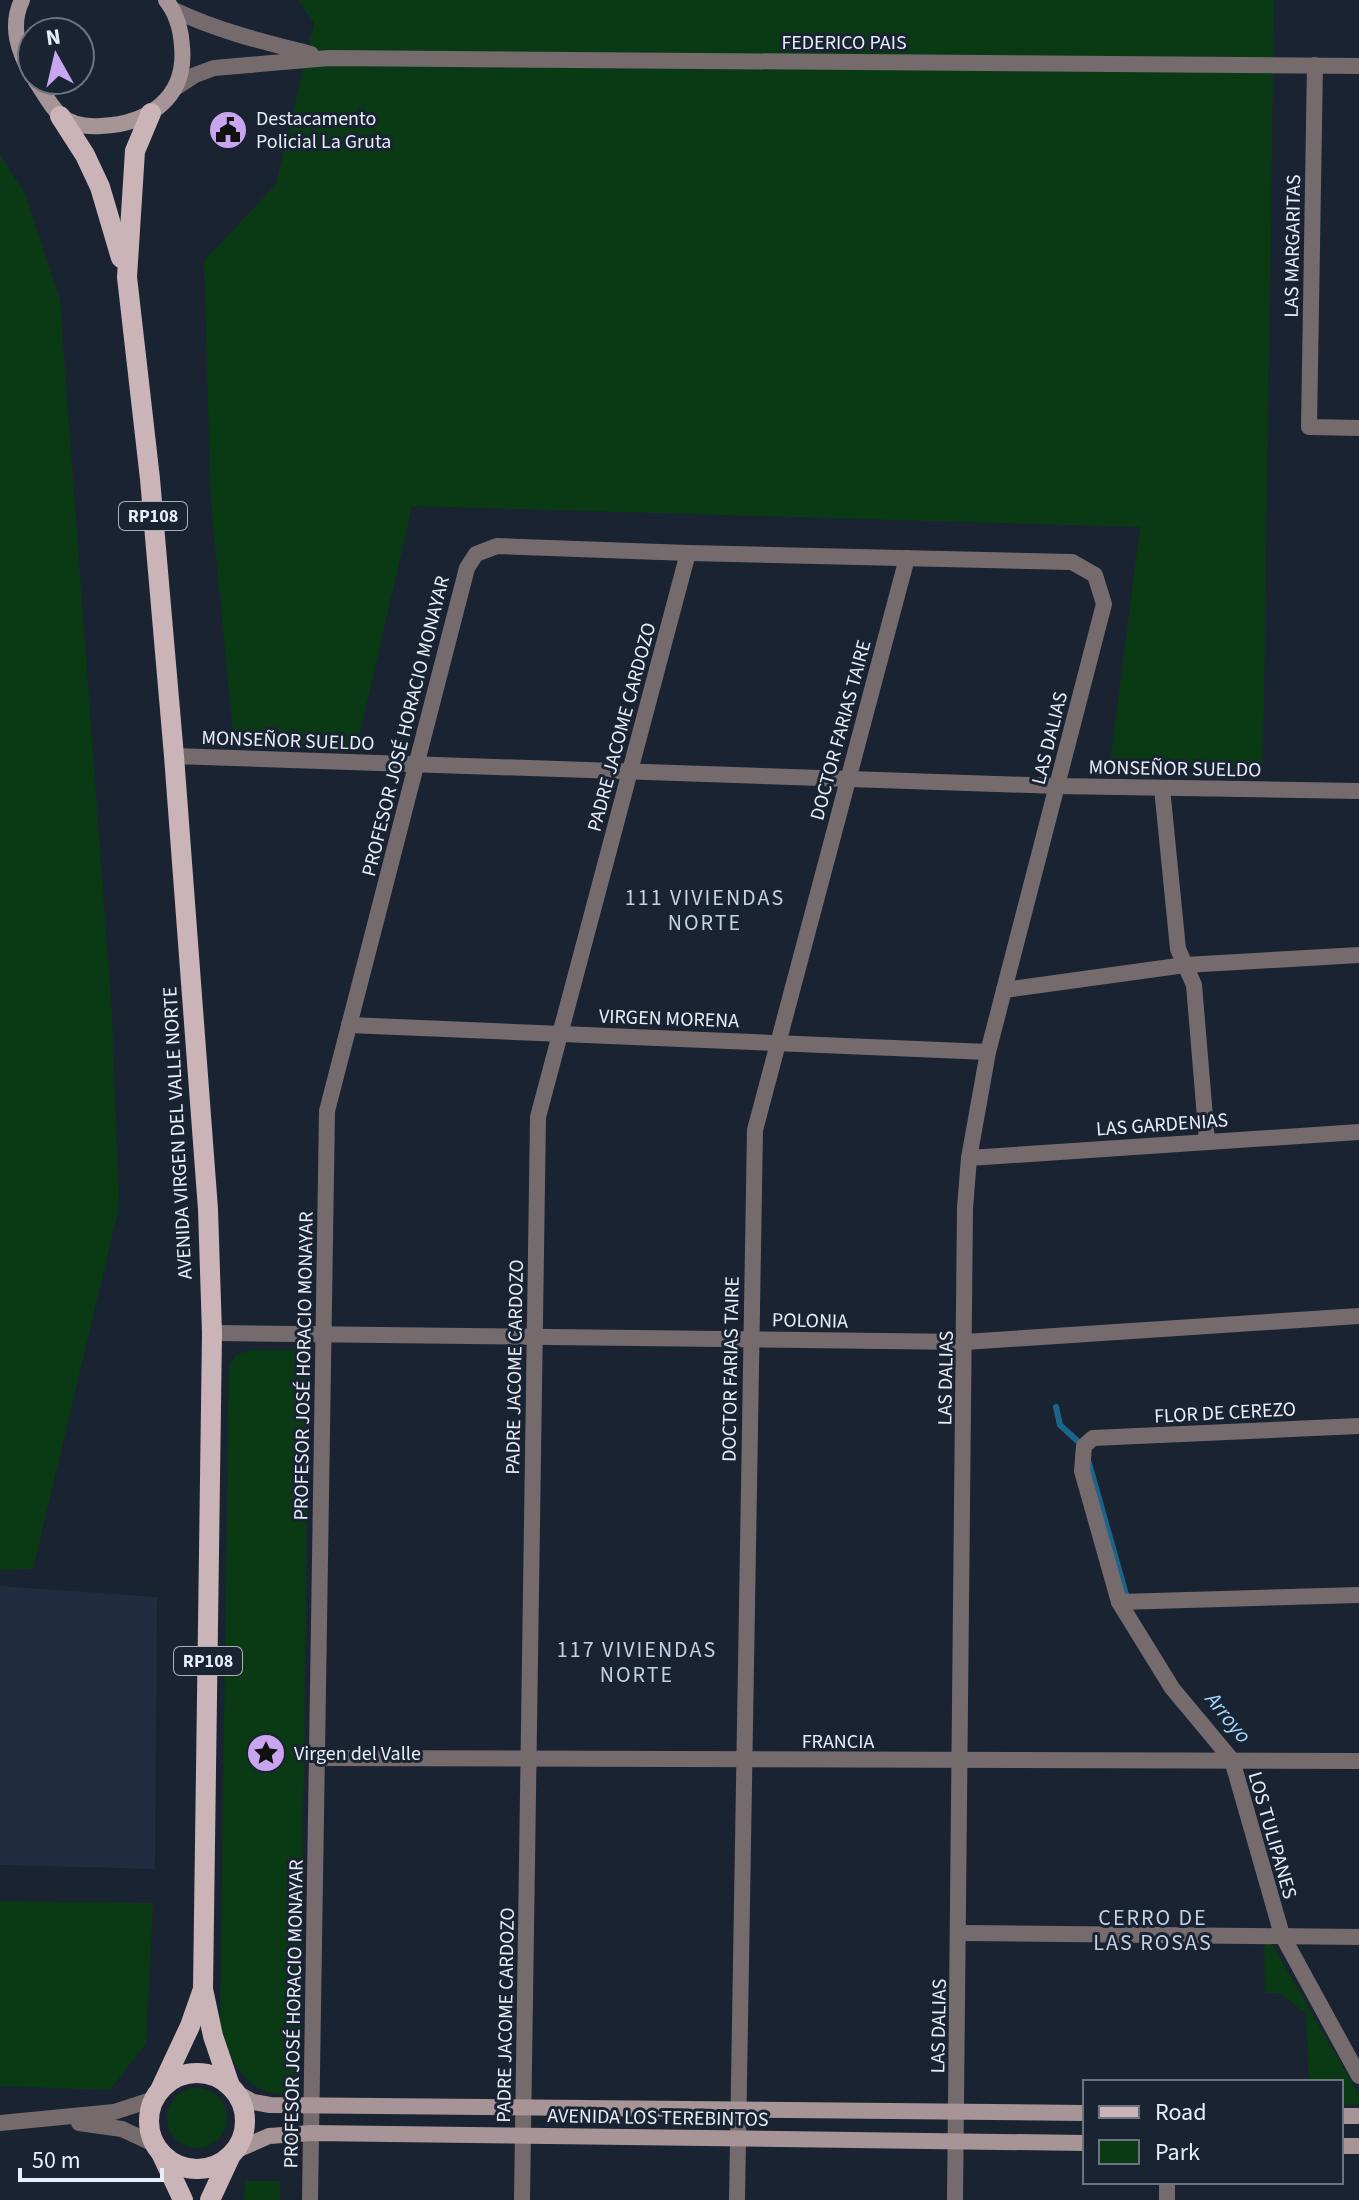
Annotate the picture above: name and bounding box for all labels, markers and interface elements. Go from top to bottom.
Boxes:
north arrow [16,16,96,96]
text: N [44,20,63,54]
street label: FEDERICO PAIS [781,29,907,57]
place label: Destacamento Policial La Gruta [256,105,391,156]
public building icon: Destacamento Policial La Gruta [207,109,249,151]
street label: LAS MARGARITAS [1278,174,1308,318]
road number: RP108 [119,502,187,530]
street label: PROFESOR JOSÉ HORACIO MONAYAR [355,573,457,879]
street label: PADRE JACOME CARDOZO [581,620,663,835]
street label: DOCTOR FARIAS TAIRE [803,637,879,824]
street label: LAS DALIAS [1025,689,1075,788]
street label: MONSEÑOR SUELDO [201,724,375,758]
street label: MONSEÑOR SUELDO [1088,753,1262,785]
district label: 111 VIVIENDAS NORTE [625,882,785,939]
street label: AVENIDA VIRGEN DEL VALLE NORTE [156,986,200,1280]
street label: VIRGEN MORENA [598,1003,740,1035]
street label: LAS GARDENIAS [1095,1106,1229,1144]
street label: PROFESOR JOSÉ HORACIO MONAYAR [287,1211,321,1521]
street label: PADRE JACOME CARDOZO [499,1259,531,1475]
street label: DOCTOR FARIAS TAIRE [715,1276,747,1462]
street label: POLONIA [772,1306,848,1336]
street label: LAS DALIAS [931,1330,961,1426]
street label: FLOR DE CEREZO [1153,1395,1297,1431]
district label: 117 VIVIENDAS NORTE [557,1634,717,1691]
road number: RP108 [174,1647,242,1675]
water label: Arroyo [1196,1683,1259,1750]
street label: FRANCIA [802,1728,874,1756]
place icon: Virgen del Valle [245,1732,287,1774]
place label: Virgen del Valle [294,1740,421,1768]
street label: LOS TULIPANES [1241,1768,1304,1902]
street label: PROFESOR JOSÉ HORACIO MONAYAR [277,1859,311,2169]
district label: CERRO DE LAS ROSAS [1093,1902,1213,1959]
street label: PADRE JACOME CARDOZO [490,1907,522,2123]
street label: LAS DALIAS [924,1978,954,2074]
legend [1083,2080,1343,2184]
text: Road [1155,2095,1207,2130]
street label: AVENIDA LOS TEREBINTOS [547,2102,769,2134]
scale bar [20,2132,162,2182]
text: Park [1155,2135,1200,2170]
text: 50 m [32,2143,81,2178]

